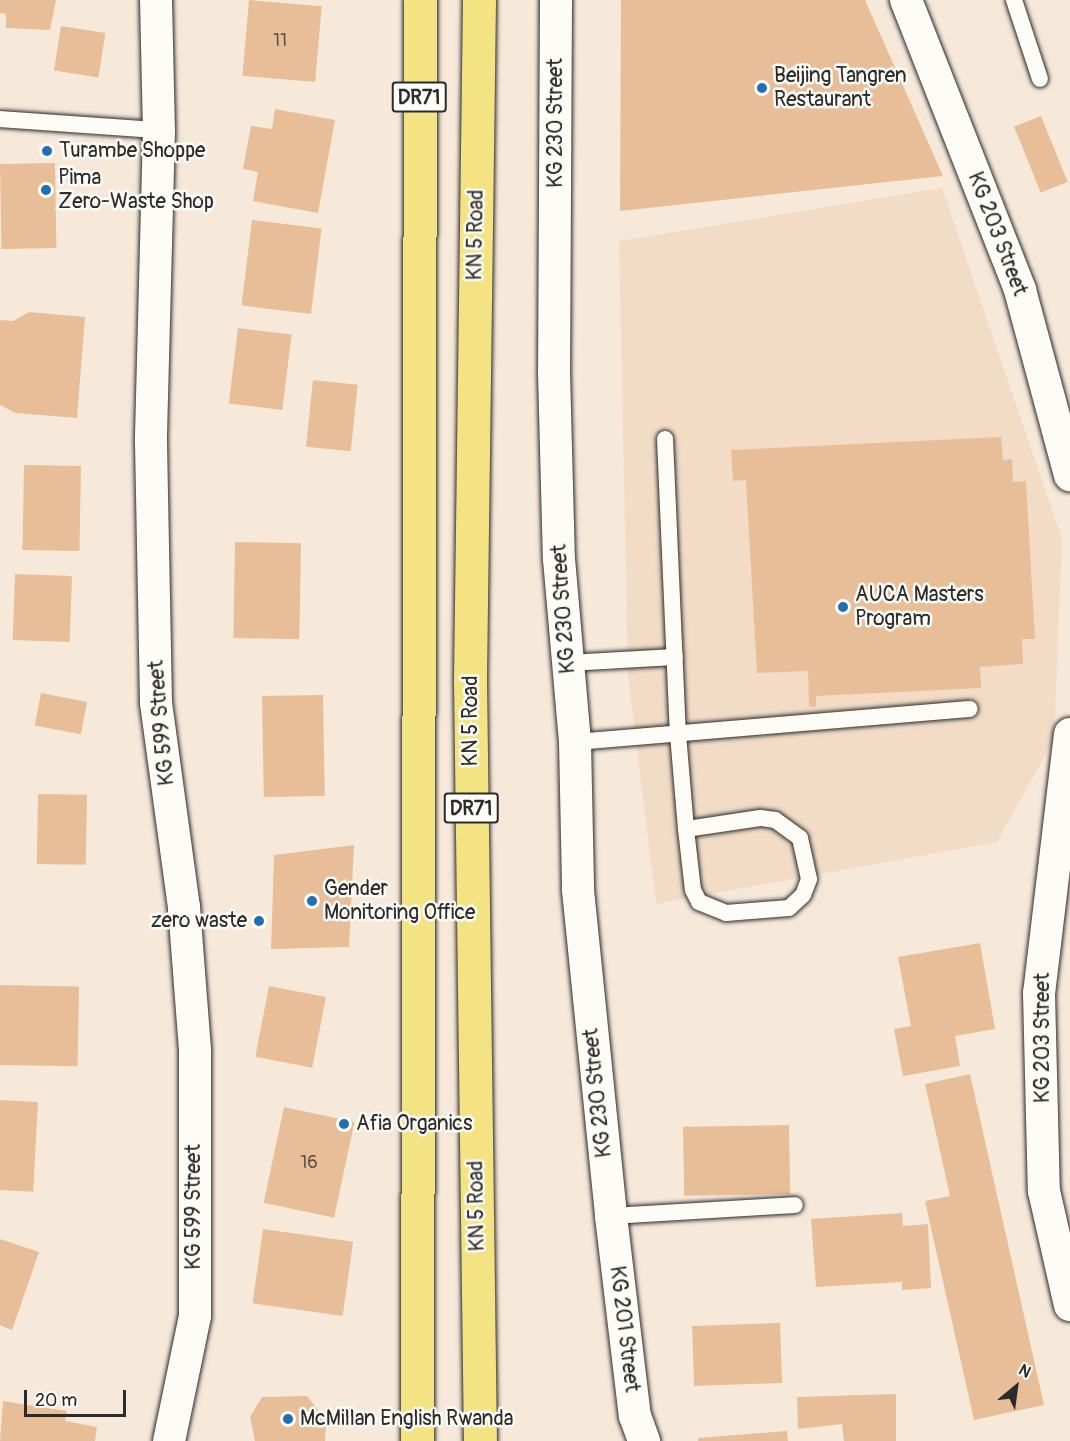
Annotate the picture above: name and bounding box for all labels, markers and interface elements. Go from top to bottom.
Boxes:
house number: 11 [273,30,287,52]
street label: KG 230 Street [543,58,569,188]
place label: Beijing Tangren Restaurant [774,63,907,113]
road number: DR71 [390,80,448,114]
marker: Beijing Tangren Restaurant [755,81,769,95]
place label: Turambe Shoppe [59,138,205,164]
marker: Turambe Shoppe [40,144,54,158]
place label: Pima Zero-Waste Shop [58,165,214,215]
street label: KG 203 Street [962,169,1032,299]
marker: Pima Zero-Waste Shop [39,183,53,197]
street label: KN 5 Road [463,189,489,281]
street label: KG 230 Street [547,543,581,675]
place label: AUCA Masters Program [855,582,984,632]
marker: AUCA Masters Program [836,600,850,614]
street label: KG 599 Street [144,659,180,787]
street label: KN 5 Road [458,676,484,766]
road number: DR71 [442,791,500,825]
place label: Gender Monitoring Office [324,876,475,926]
marker: Gender Monitoring Office [305,894,319,908]
place label: zero waste [151,908,247,934]
marker: zero waste [252,914,266,928]
street label: KG 203 Street [1030,973,1056,1103]
street label: KG 230 Street [579,1027,617,1159]
place label: Afia Organics [356,1111,472,1137]
marker: Afia Organics [337,1117,351,1131]
street label: KG 599 Street [181,1144,207,1270]
house number: 16 [300,1152,318,1174]
street label: KN 5 Road [464,1160,490,1252]
street label: KG 201 Street [604,1264,644,1394]
north arrow [986,1357,1046,1417]
text: N [1015,1360,1034,1383]
scale bar [27,1378,129,1416]
text: 20 m [35,1389,77,1412]
place label: McMillan English Rwanda [300,1406,514,1432]
marker: McMillan English Rwanda [281,1412,295,1426]

